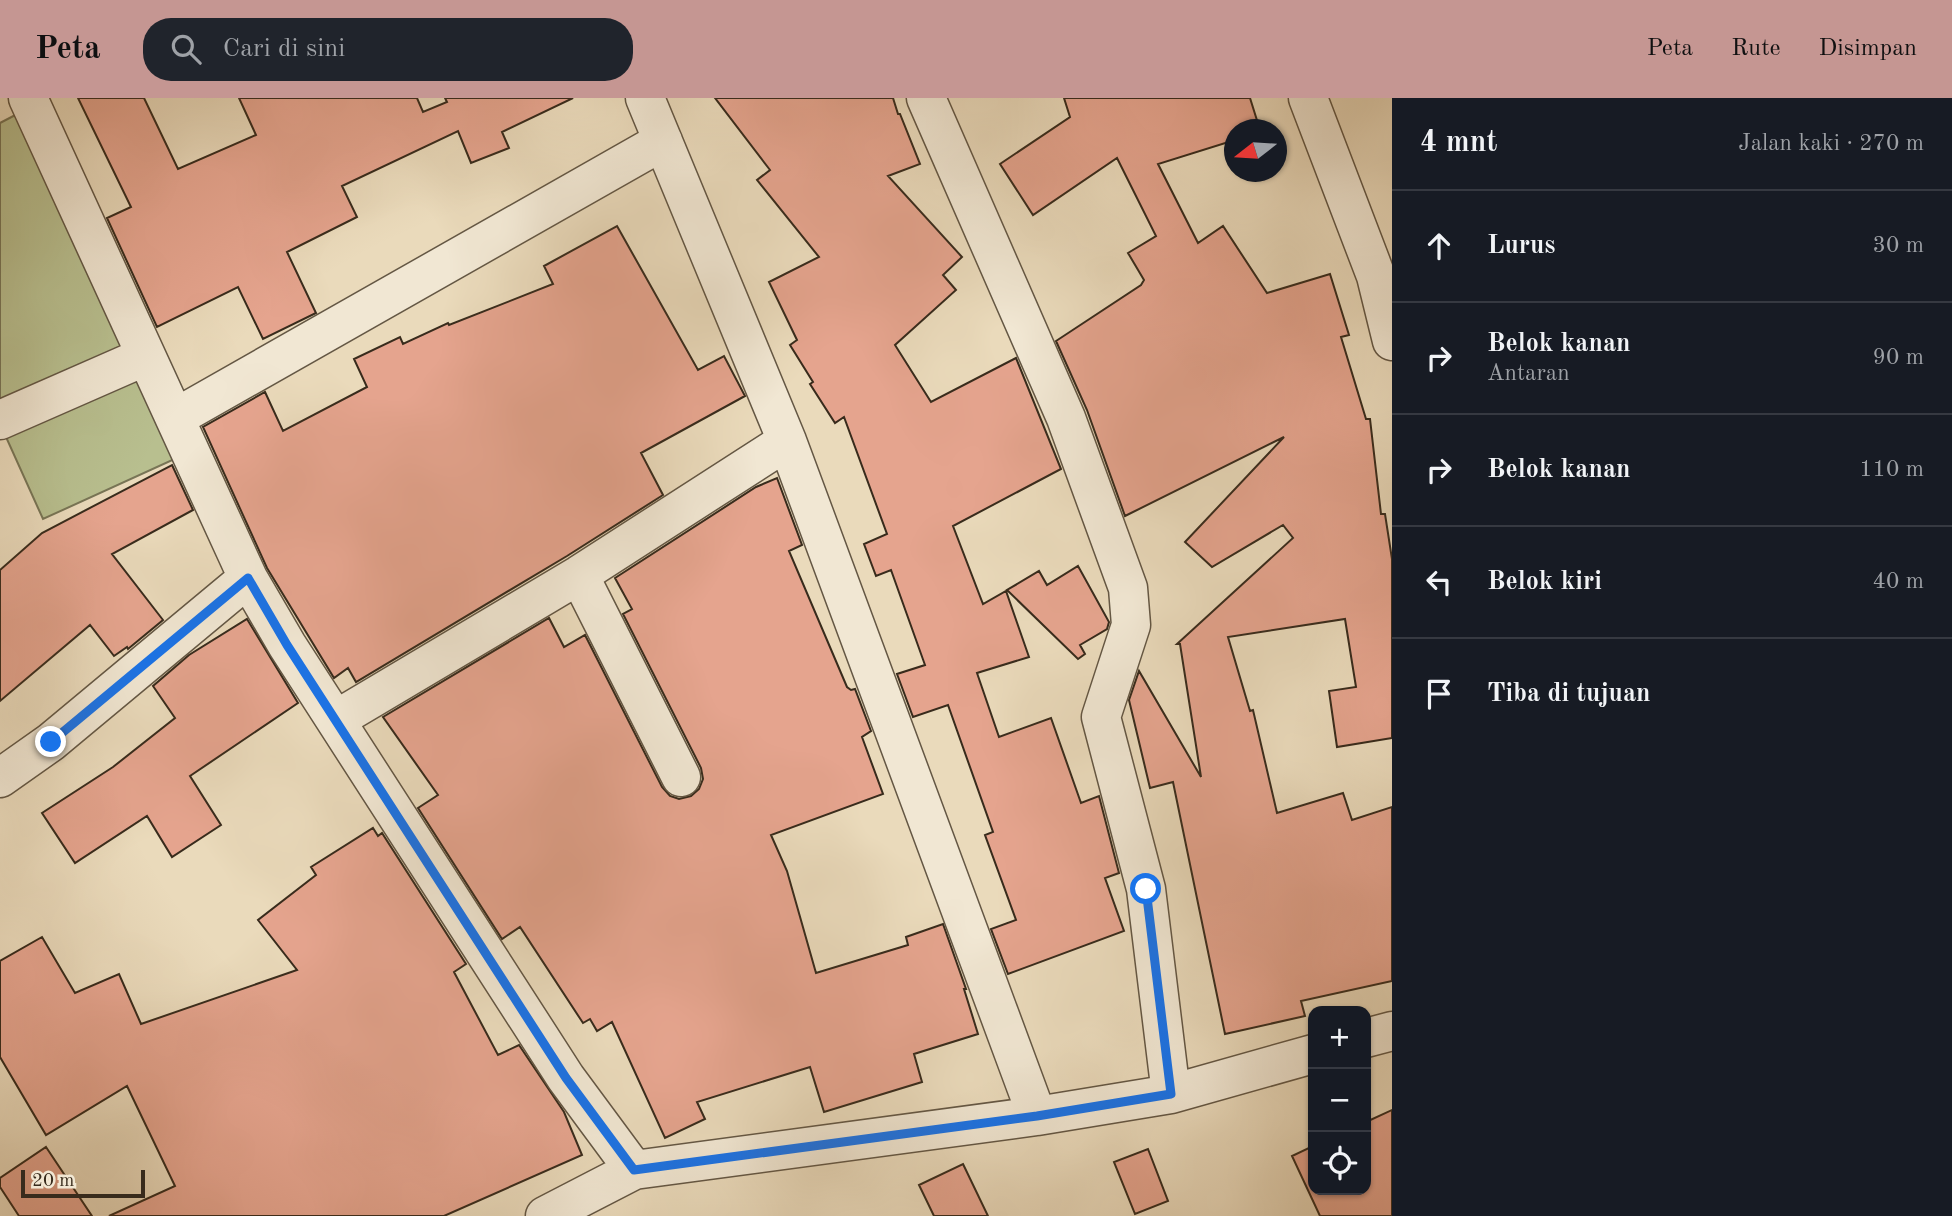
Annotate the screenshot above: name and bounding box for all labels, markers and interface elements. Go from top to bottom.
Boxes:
search box [143,18,633,81]
icon: search [167,30,205,68]
text: Peta [35,33,101,66]
text: Cari di sini [223,36,345,62]
text: Peta [1647,37,1693,61]
text: Rute [1731,37,1781,61]
text: Disimpan [1819,37,1917,61]
north arrow [1224,119,1287,182]
text: 4 mnt [1420,128,1497,158]
text: Jalan kaki · 270 m [1738,132,1924,155]
icon: ahead [1420,227,1458,265]
text: Lurus [1487,233,1555,259]
text: 30 m [1873,234,1924,257]
text: Belok kanan [1487,331,1631,357]
icon: right [1420,339,1458,377]
text: 90 m [1873,346,1924,369]
text: Antaran [1487,362,1570,385]
icon: right [1420,451,1458,489]
text: Belok kanan [1487,457,1631,483]
text: 110 m [1859,458,1924,481]
icon: left [1420,563,1458,601]
text: Belok kiri [1487,569,1602,595]
text: 40 m [1873,570,1924,593]
icon: arrive [1420,675,1458,713]
text: Tiba di tujuan [1487,681,1651,707]
route end [35,726,66,757]
route start [1130,873,1161,904]
map controls [1308,1006,1371,1195]
button: + [1308,1006,1371,1069]
button: − [1308,1069,1371,1132]
button: locate [1308,1132,1371,1195]
scale bar [21,1167,145,1199]
text: 20 m [32,1172,74,1191]

